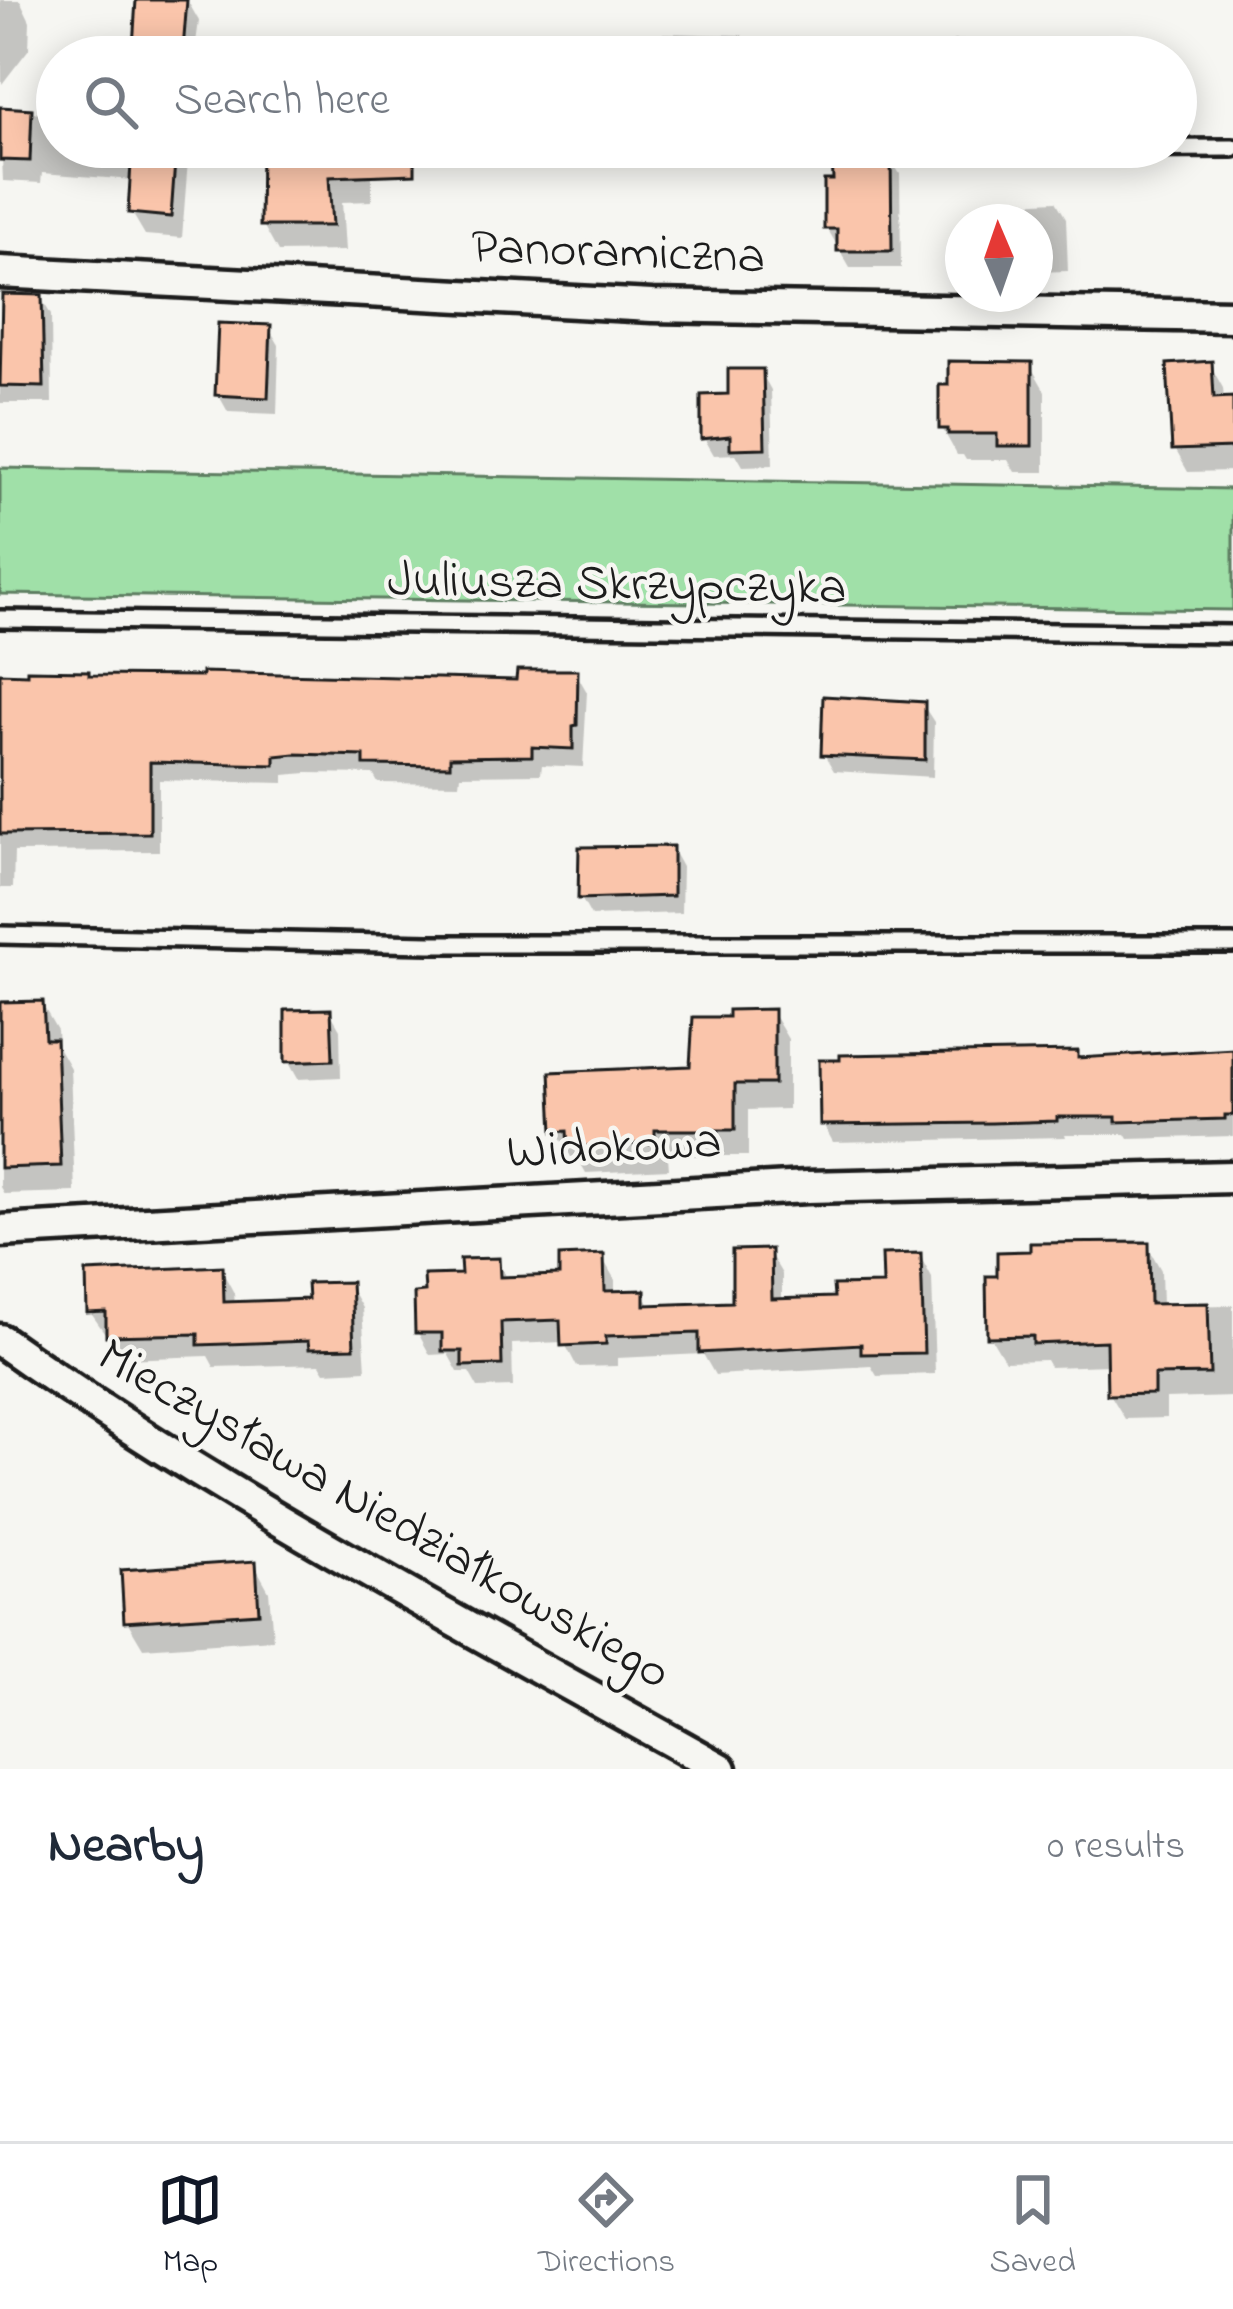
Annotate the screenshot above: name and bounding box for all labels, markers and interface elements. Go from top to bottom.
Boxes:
search box [36,36,1197,168]
icon: search [78,69,144,135]
text: Search here [174,69,390,135]
north arrow [945,204,1053,312]
street label: Panoramiczna [470,211,766,297]
street label: Juliusza Skrzypczyka [387,545,847,627]
street label: Widokowa [505,1106,723,1192]
street label: Mieczysława Niedziałkowskiego [82,1321,684,1711]
text: Nearby [48,1810,204,1885]
text: 0 results [1047,1819,1185,1876]
tab: Map [157,2167,223,2287]
tab: Directions [538,2167,675,2287]
tab: Saved [990,2167,1076,2287]

